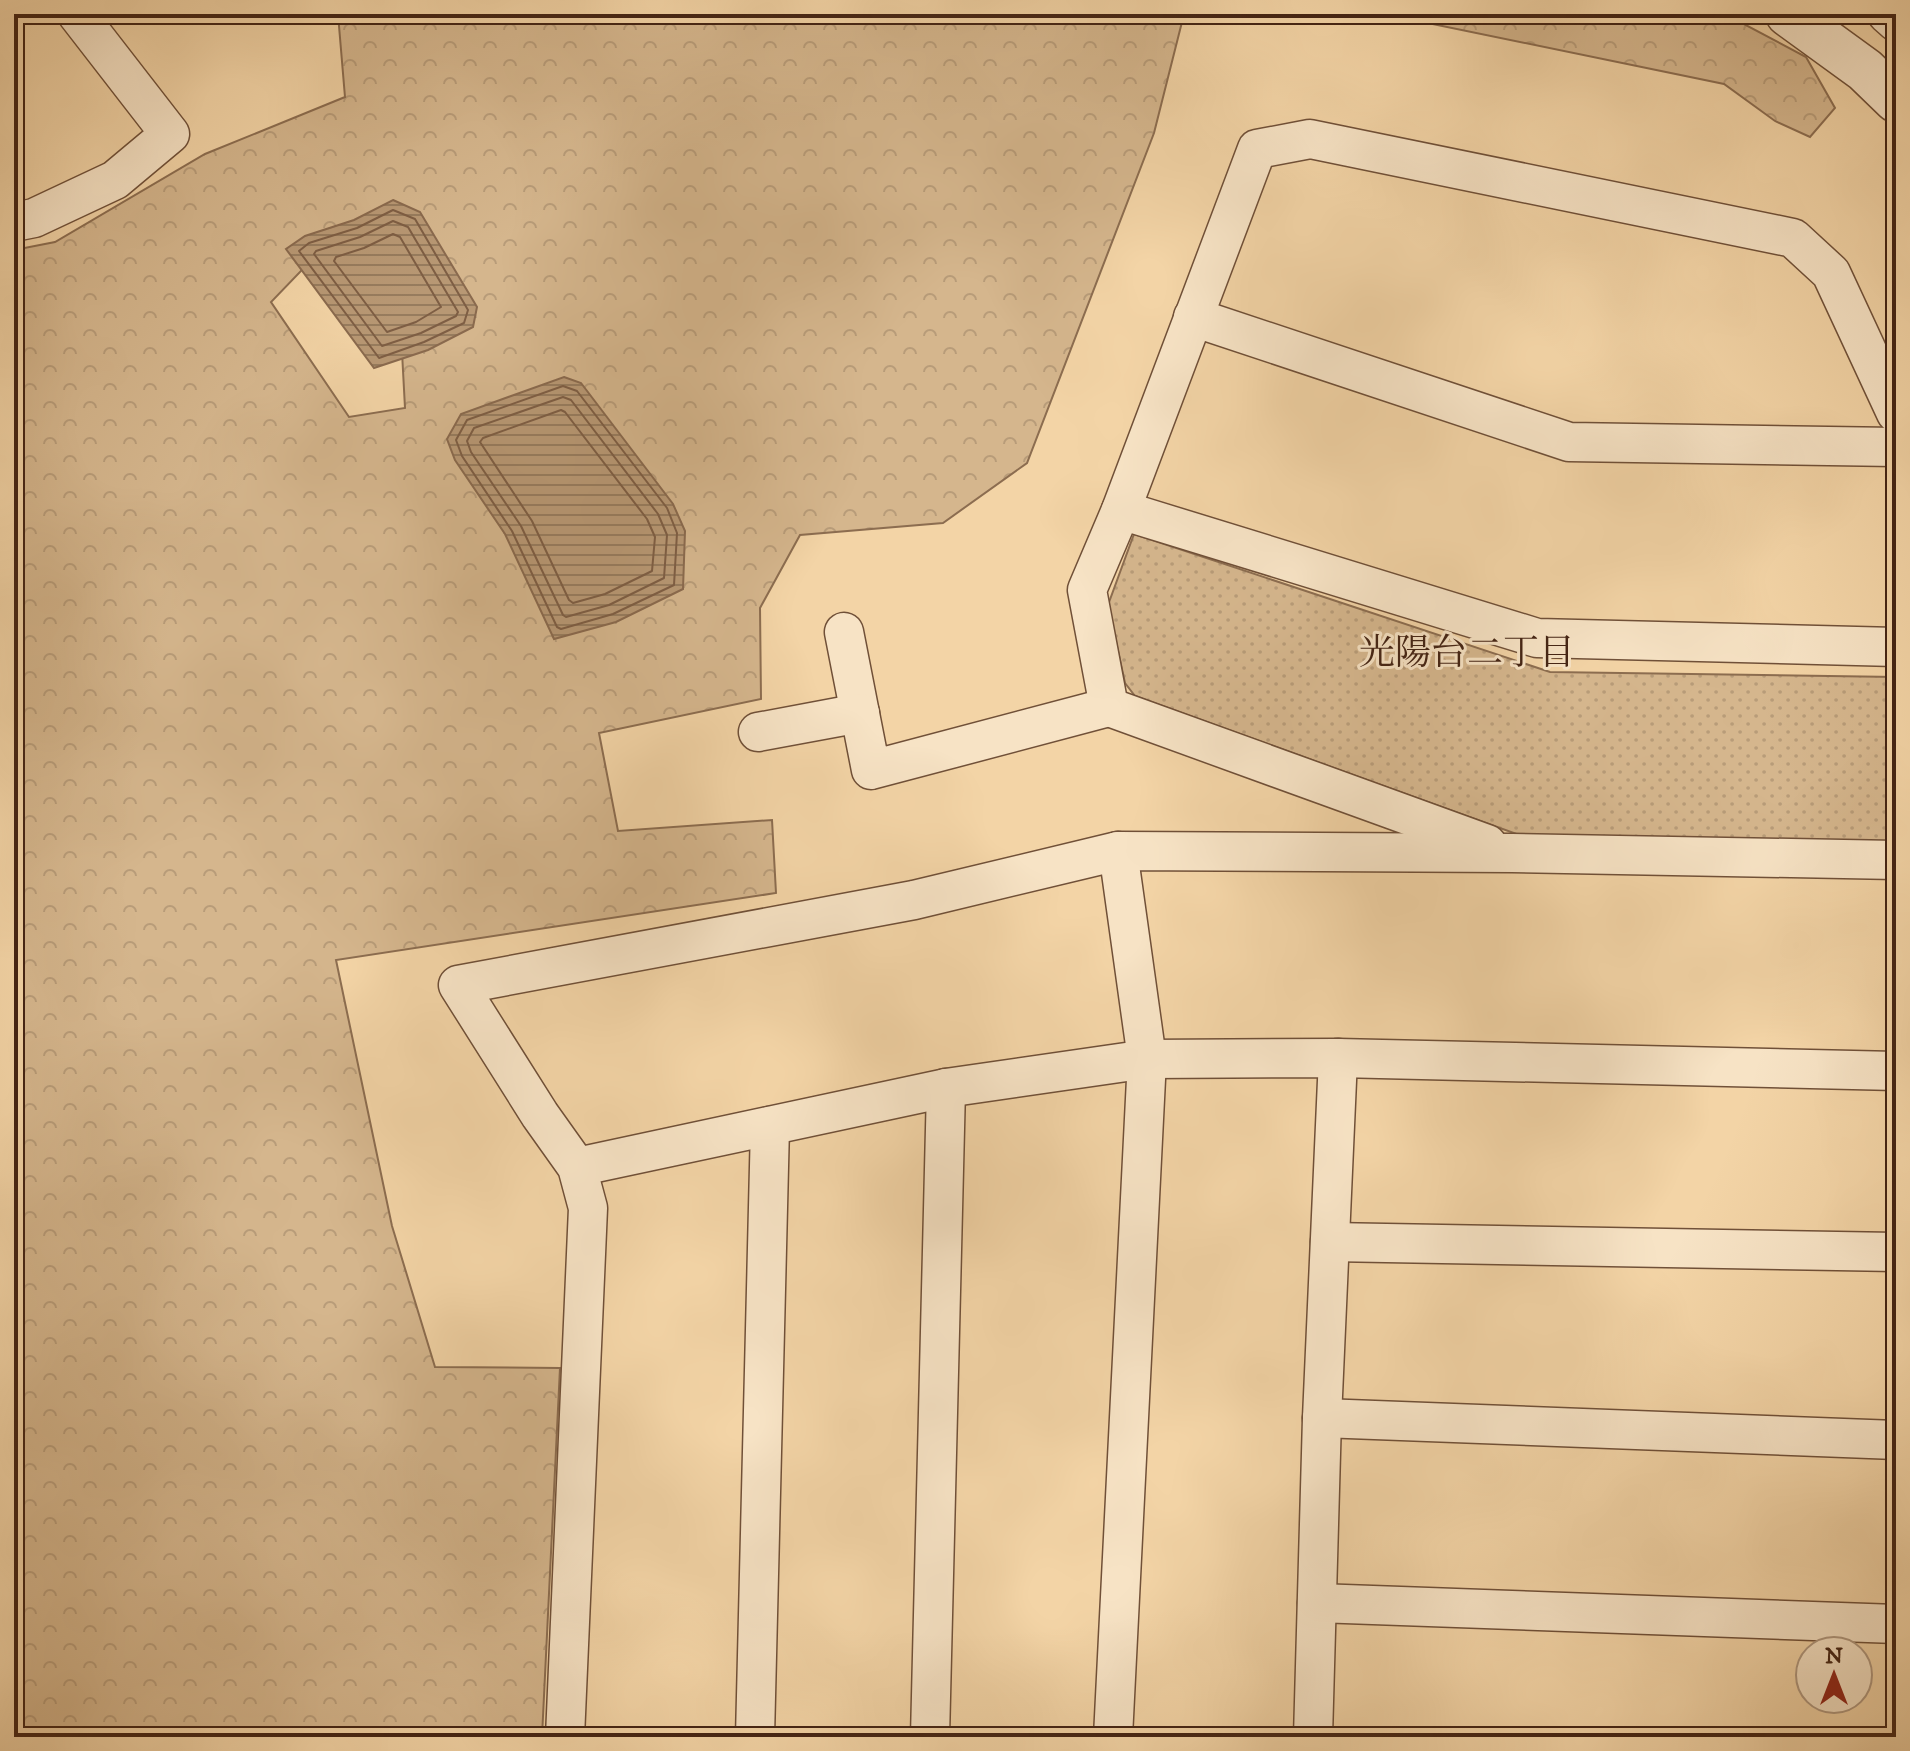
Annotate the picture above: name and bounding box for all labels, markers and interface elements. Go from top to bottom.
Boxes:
district label: 光陽台二丁目 [1359,631,1575,676]
north arrow [1794,1635,1874,1715]
text: N [1825,1643,1843,1670]

